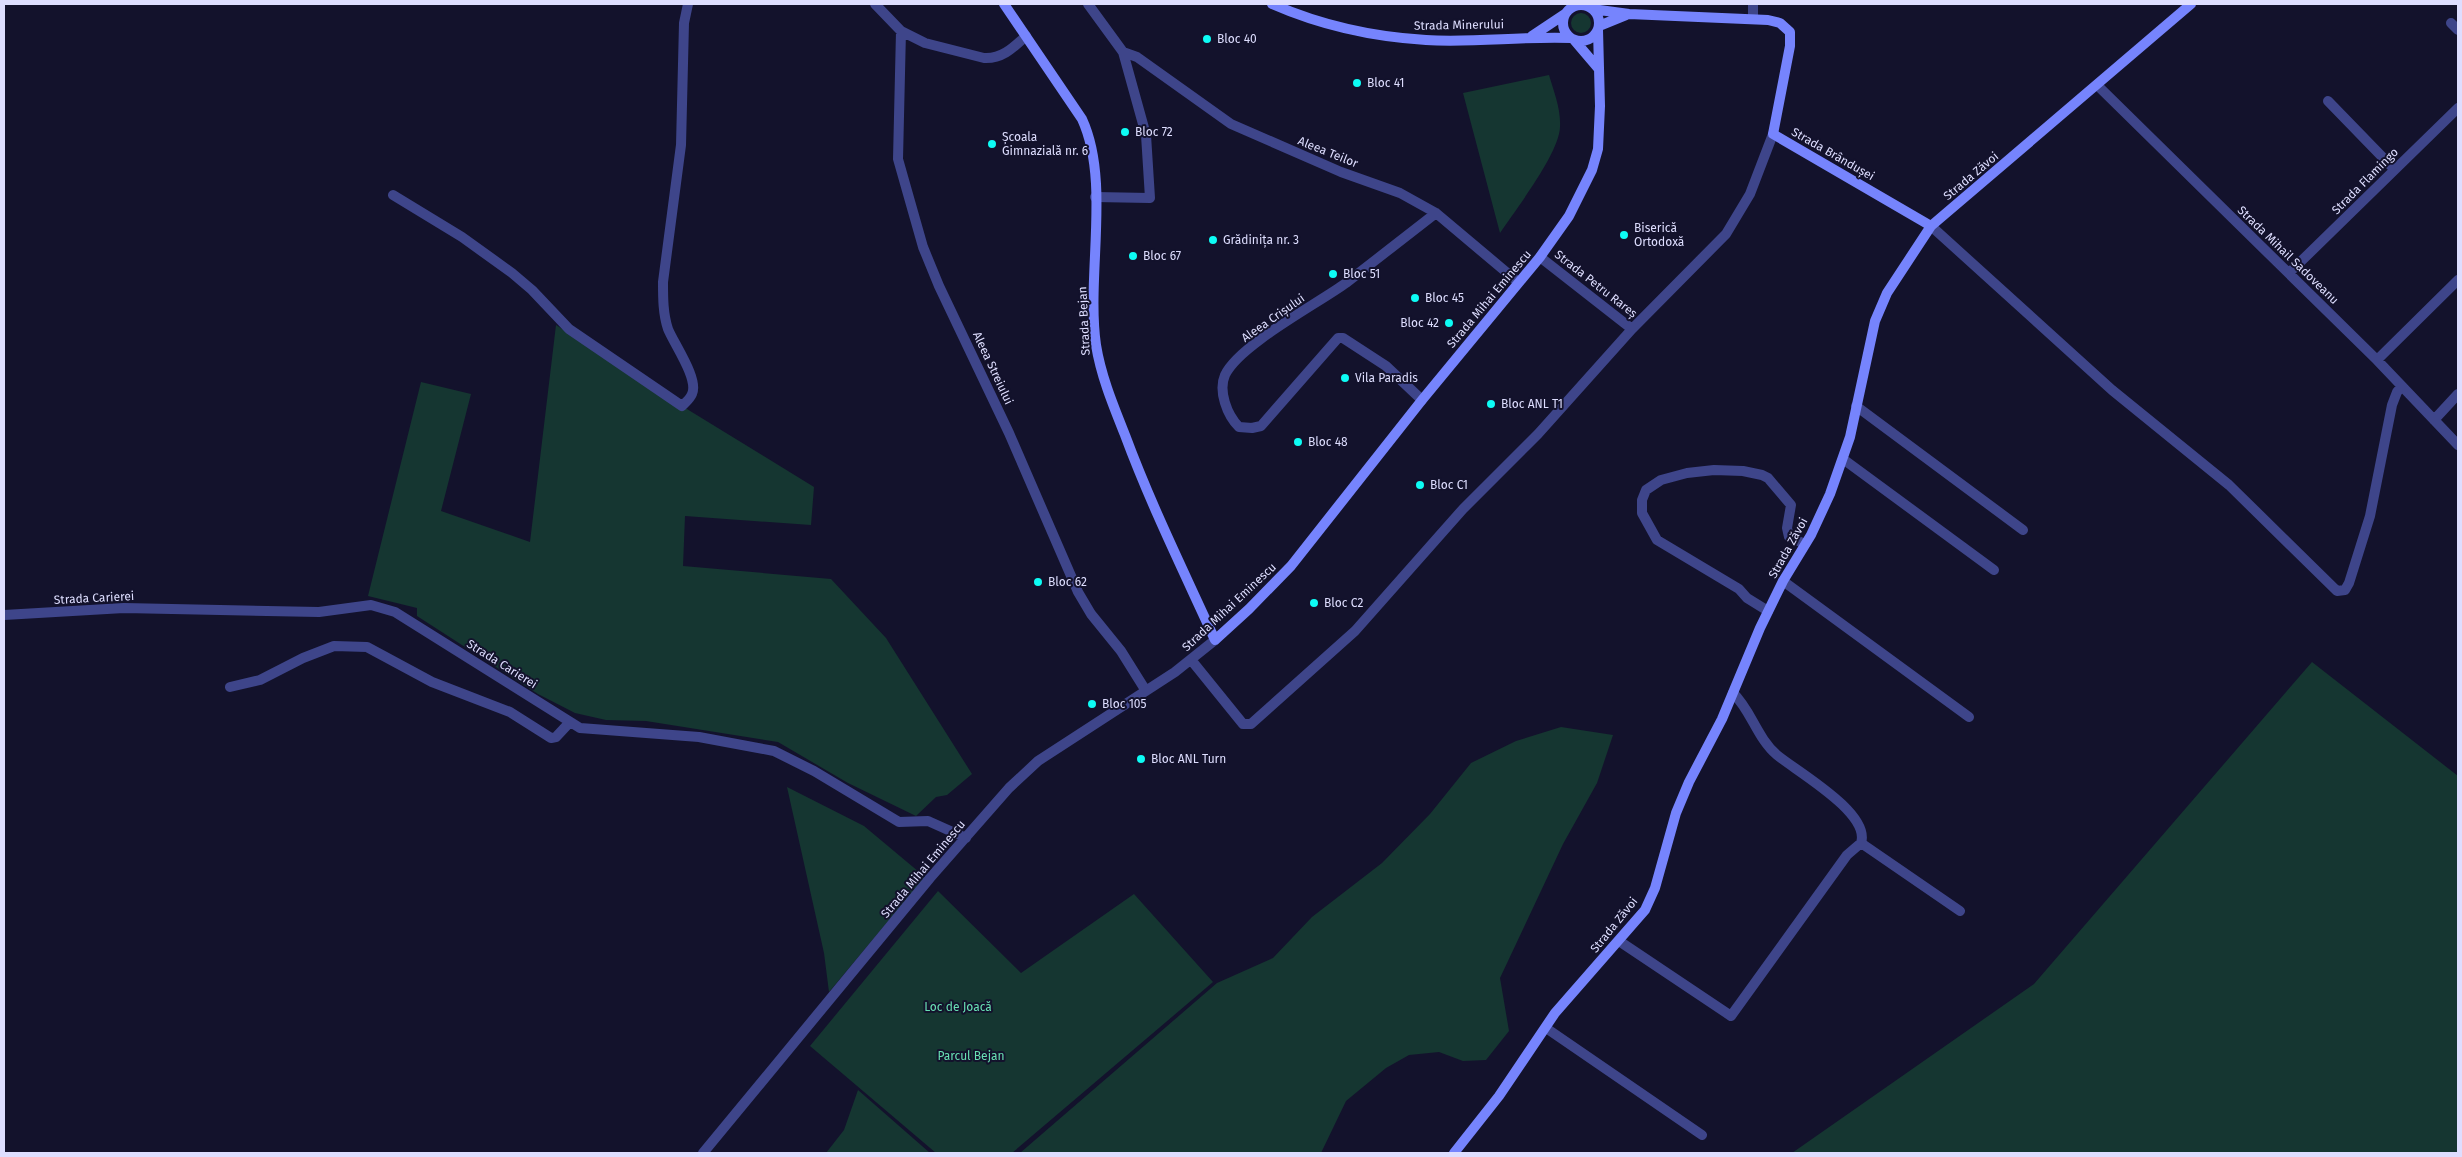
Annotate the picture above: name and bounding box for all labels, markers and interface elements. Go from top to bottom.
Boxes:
street label: Strada Minerului [1414,17,1504,33]
place label: Bloc 40 [1217,32,1257,46]
marker: Bloc 40 [1201,33,1213,45]
place label: Bloc 41 [1367,76,1405,90]
marker: Bloc 41 [1351,77,1363,89]
place label: Bloc 72 [1135,125,1173,139]
street label: Strada Brândușei [1789,125,1877,184]
marker: Bloc 72 [1119,126,1131,138]
place label: Școala Gimnazială nr. 6 [1002,130,1088,158]
street label: Aleea Teilor [1296,134,1360,171]
marker: Școala Gimnazială nr. 6 [986,138,998,150]
street label: Strada Flamingo [2329,145,2401,217]
street label: Strada Zăvoi [1941,149,2001,203]
street label: Strada Mihail Sadoveanu [2235,203,2341,307]
place label: Biserică Ortodoxă [1634,221,1684,249]
marker: Biserică Ortodoxă [1618,229,1630,241]
place label: Grădinița nr. 3 [1223,233,1299,248]
marker: Grădinița nr. 3 [1207,234,1219,246]
street label: Strada Mihai Eminescu [1444,247,1534,351]
street label: Strada Petru Rareș [1551,247,1640,322]
place label: Bloc 67 [1143,249,1181,263]
marker: Bloc 67 [1127,250,1139,262]
place label: Bloc 51 [1343,267,1380,281]
marker: Bloc 51 [1327,268,1339,280]
street label: Strada Bejan [1075,286,1093,356]
street label: Aleea Crișului [1239,291,1308,346]
place label: Bloc 45 [1425,291,1464,305]
marker: Bloc 45 [1409,292,1421,304]
place label: Bloc 42 [1400,316,1439,330]
marker: Bloc 42 [1443,317,1455,329]
street label: Aleea Streiului [970,329,1016,407]
place label: Vila Paradis [1355,371,1418,385]
marker: Vila Paradis [1339,372,1351,384]
place label: Bloc ANL T1 [1501,397,1563,411]
marker: Bloc ANL T1 [1485,398,1497,410]
place label: Bloc 48 [1308,435,1348,449]
marker: Bloc 48 [1292,436,1304,448]
place label: Bloc C1 [1430,478,1468,492]
marker: Bloc C1 [1414,479,1426,491]
street label: Strada Zăvoi [1766,515,1810,581]
street label: Strada Mihai Eminescu [1179,560,1279,654]
place label: Bloc 62 [1048,575,1087,589]
marker: Bloc 62 [1032,576,1044,588]
street label: Strada Carierei [53,589,135,607]
place label: Bloc C2 [1324,596,1363,610]
marker: Bloc C2 [1308,597,1320,609]
street label: Strada Carierei [464,637,540,691]
place label: Bloc 105 [1102,697,1147,711]
marker: Bloc 105 [1086,698,1098,710]
place label: Bloc ANL Turn [1151,752,1226,766]
marker: Bloc ANL Turn [1135,753,1147,765]
street label: Strada Mihai Eminescu [878,817,968,921]
street label: Strada Zăvoi [1587,894,1641,956]
park label: Loc de Joacă [924,1000,992,1014]
park label: Parcul Bejan [937,1049,1005,1063]

